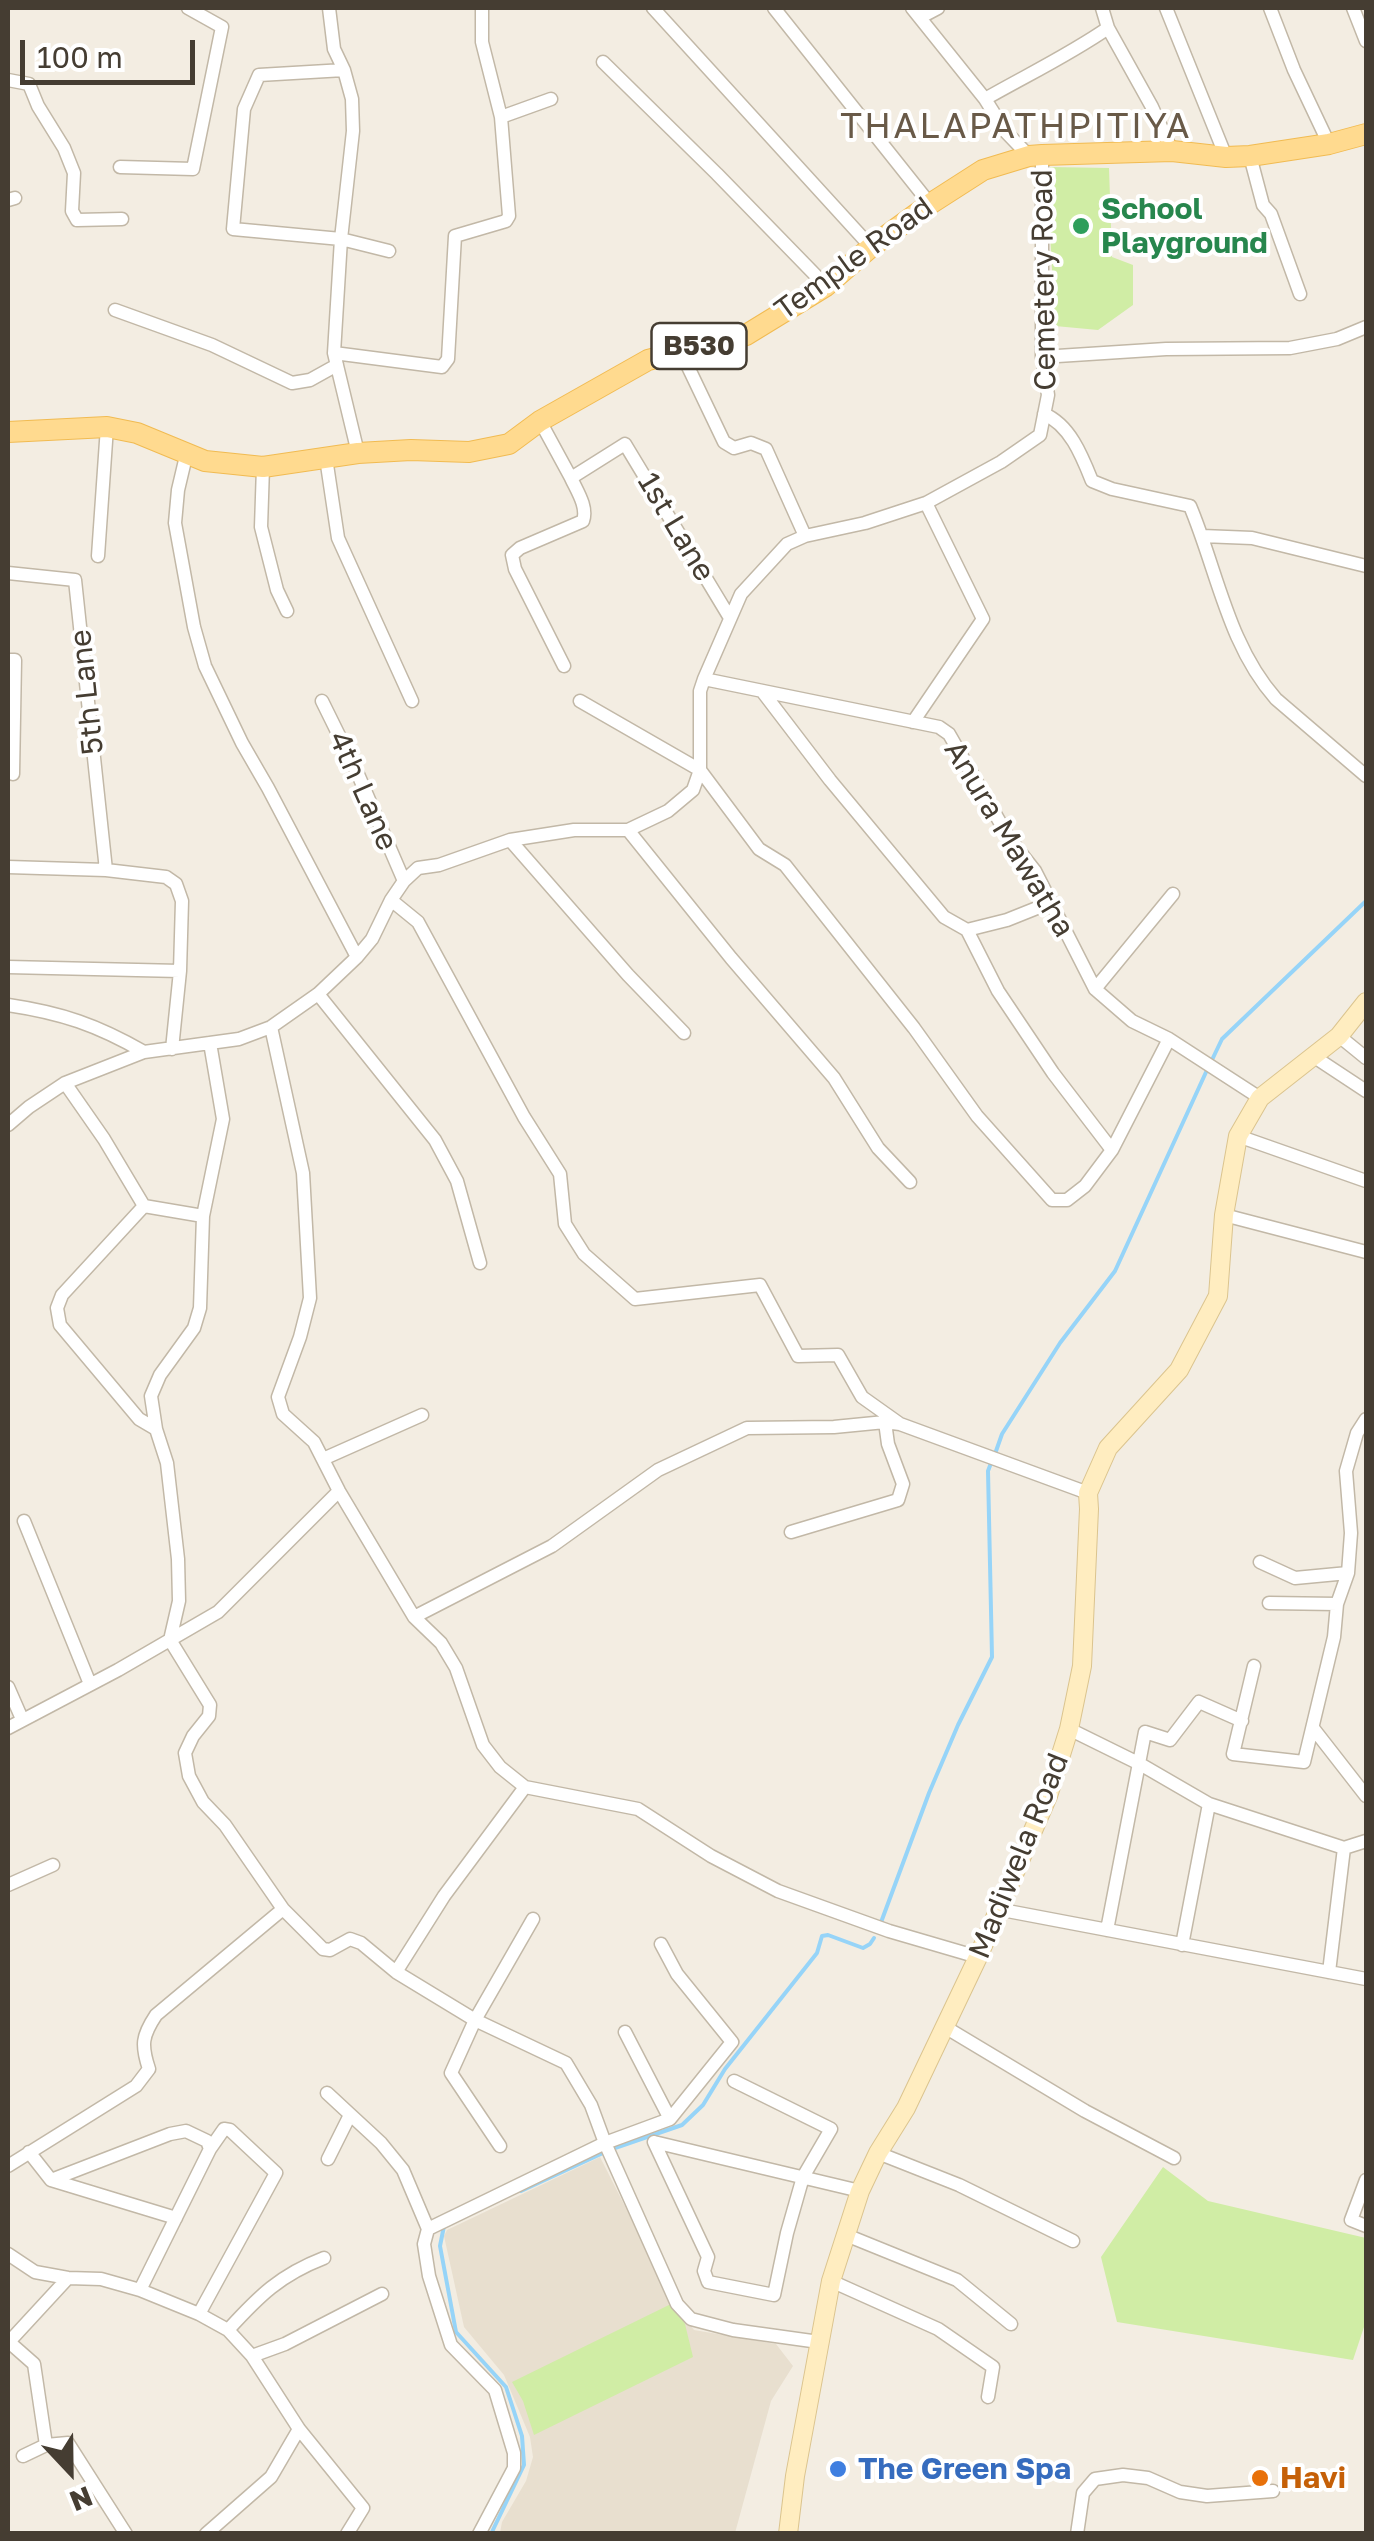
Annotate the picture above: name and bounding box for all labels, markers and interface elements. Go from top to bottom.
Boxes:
scale bar [25,20,200,82]
text: 100 m [37,39,123,75]
district label: THALAPATHPITIYA [840,106,1192,148]
street label: Cemetery Road [1024,169,1064,391]
street label: Temple Road [768,190,940,328]
place label: School Playground [1101,191,1268,262]
marker: School Playground [1070,215,1092,237]
road number: B530 [652,323,746,369]
street label: 1st Lane [630,466,722,588]
street label: 5th Lane [63,628,111,756]
street label: 4th Lane [321,726,405,856]
street label: Anura Mawatha [936,734,1082,944]
street label: Madiwela Road [961,1748,1077,1964]
north arrow [20,2421,120,2521]
place label: The Green Spa [858,2451,1071,2487]
marker: The Green Spa [827,2458,849,2480]
place label: Havi [1280,2460,1346,2496]
marker: Havi [1249,2467,1271,2489]
text: N [65,2480,97,2519]

